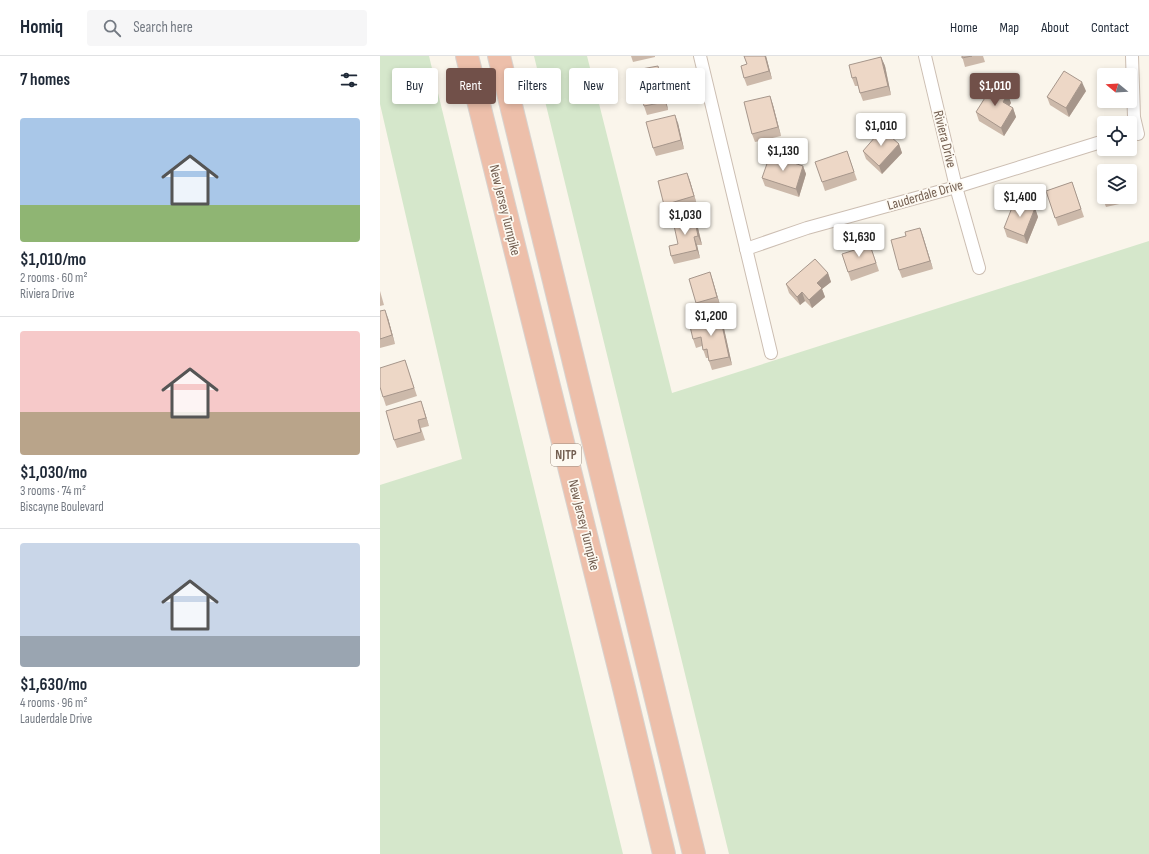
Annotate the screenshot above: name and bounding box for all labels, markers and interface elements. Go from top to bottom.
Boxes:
search box [87,10,367,46]
text: Homiq [20,16,63,39]
icon: search [101,17,123,39]
text: Search here [133,18,193,37]
text: Home [950,19,978,36]
text: Map [1000,19,1019,36]
text: About [1041,19,1069,36]
text: Contact [1091,19,1129,36]
chip: Buy [392,68,438,104]
chip: Rent [446,68,496,104]
chip: Filters [504,68,561,104]
chip: New [569,68,618,104]
chip: Apartment [626,68,705,104]
north arrow [1097,68,1137,108]
map controls [1097,68,1137,204]
icon: filters [338,69,360,91]
text: 7 homes [20,70,70,90]
pin: $1,010 [962,73,1028,107]
text: $1,010 [979,78,1011,94]
street label: Riviera Drive [930,109,960,169]
pin: $1,010 [848,113,914,147]
button: locate [1097,116,1137,156]
text: $1,010 [865,118,897,134]
pin: $1,130 [750,138,816,172]
text: $1,130 [767,143,799,159]
icon: home [154,144,226,216]
street label: New Jersey Turnpike [486,163,524,257]
button: layers [1097,164,1137,204]
street label: Lauderdale Drive [885,176,965,214]
pin: $1,400 [987,184,1053,218]
text: $1,400 [1003,189,1037,205]
pin: $1,030 [652,202,718,236]
text: $1,030 [668,207,702,223]
pin: $1,630 [826,224,892,258]
text: $1,630 [842,229,876,245]
text: $1,010/mo [20,250,86,270]
text: 2 rooms · 60 m² [20,270,87,286]
text: Riviera Drive [20,286,74,302]
pin: $1,200 [678,303,744,337]
text: $1,200 [694,308,728,324]
icon: home [154,357,226,429]
road number: NJTP [551,444,581,466]
text: $1,030/mo [20,463,87,483]
street label: New Jersey Turnpike [565,478,603,572]
text: 3 rooms · 74 m² [20,483,86,499]
text: Biscayne Boulevard [20,499,104,515]
icon: home [154,569,226,641]
text: $1,630/mo [20,675,87,695]
text: 4 rooms · 96 m² [20,695,87,711]
text: Lauderdale Drive [20,711,92,727]

